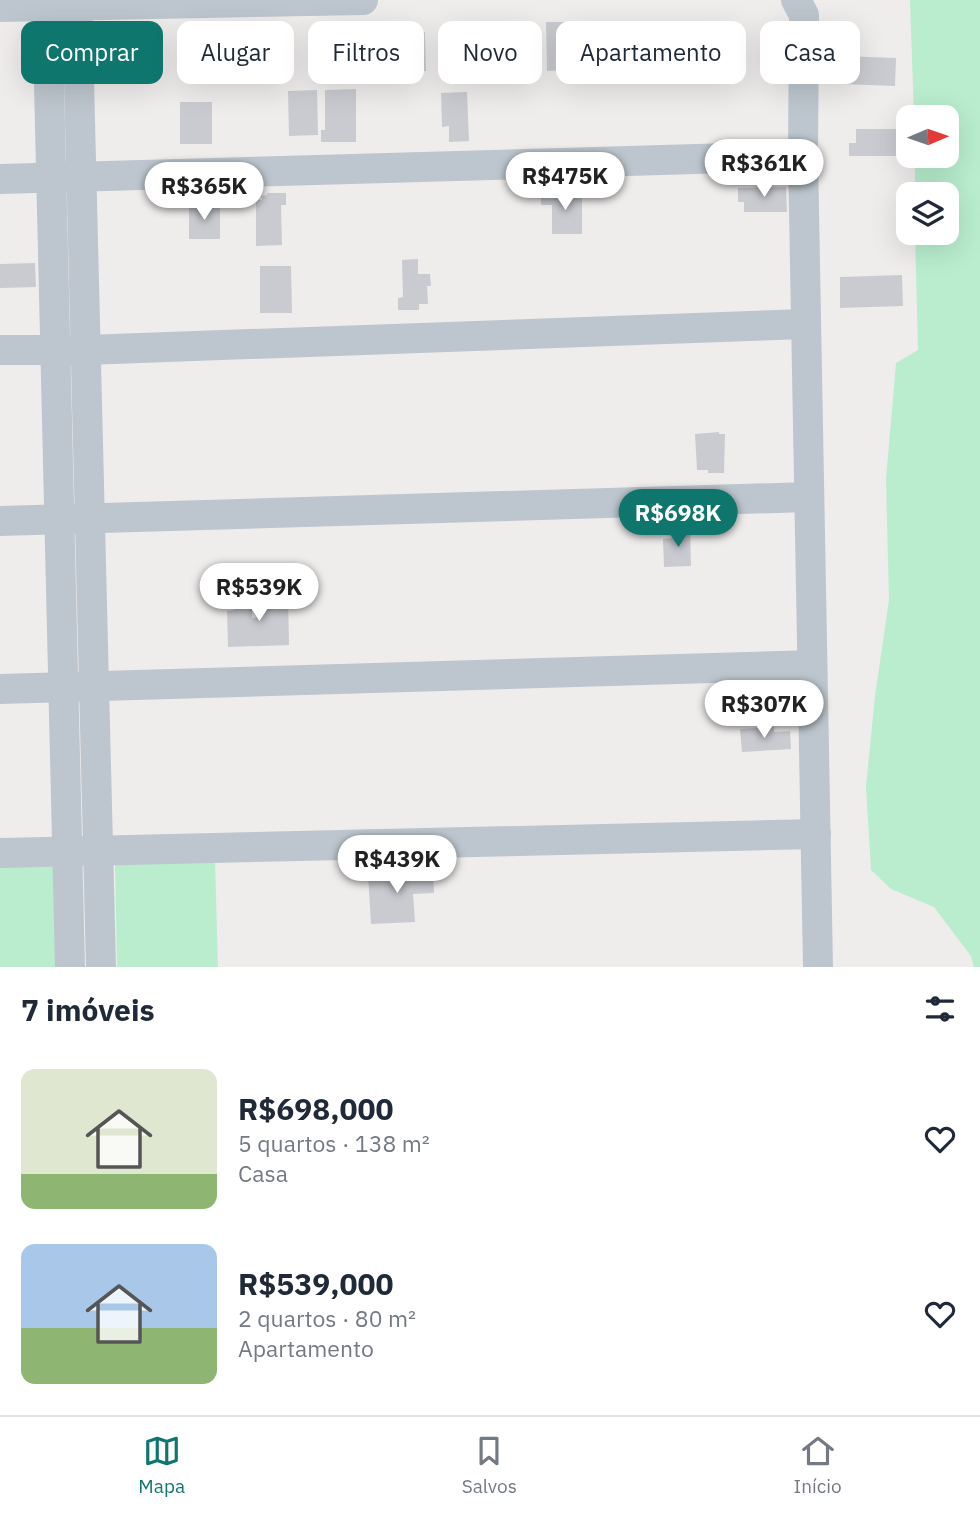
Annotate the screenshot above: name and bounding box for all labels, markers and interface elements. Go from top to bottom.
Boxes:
chip: Comprar [21,21,163,84]
chip: Alugar [177,21,294,84]
chip: Filtros [308,21,424,84]
chip: Novo [438,21,542,84]
chip: Apartamento [556,21,746,84]
chip: Casa [760,21,860,84]
north arrow [896,105,959,168]
map controls [896,105,959,245]
pin: R$361K [707,140,821,199]
text: R$361K [721,147,807,177]
pin: R$475K [508,152,622,212]
text: R$475K [522,160,608,190]
pin: R$365K [147,162,261,222]
text: R$365K [161,170,247,200]
button: layers [896,182,959,245]
pin: R$698K [621,490,735,549]
text: R$698K [635,497,721,527]
pin: R$539K [202,564,316,623]
text: R$539K [216,571,302,601]
pin: R$307K [707,680,821,740]
text: R$307K [721,688,807,718]
pin: R$439K [340,836,454,895]
text: R$439K [354,843,440,873]
text: 7 imóveis [21,990,155,1029]
icon: filters [921,990,959,1028]
text: R$698,000 [238,1089,394,1128]
icon: home [77,1097,161,1181]
icon: heart [921,1120,959,1158]
text: 5 quartos · 138 m² [238,1128,430,1158]
text: Casa [238,1158,288,1188]
text: R$539,000 [238,1264,394,1303]
icon: home [77,1272,161,1356]
icon: heart [921,1295,959,1333]
text: 2 quartos · 80 m² [238,1303,416,1333]
text: Apartamento [238,1333,374,1363]
tab: Mapa [138,1432,185,1498]
tab: Salvos [462,1432,517,1498]
tab: Início [794,1432,842,1498]

